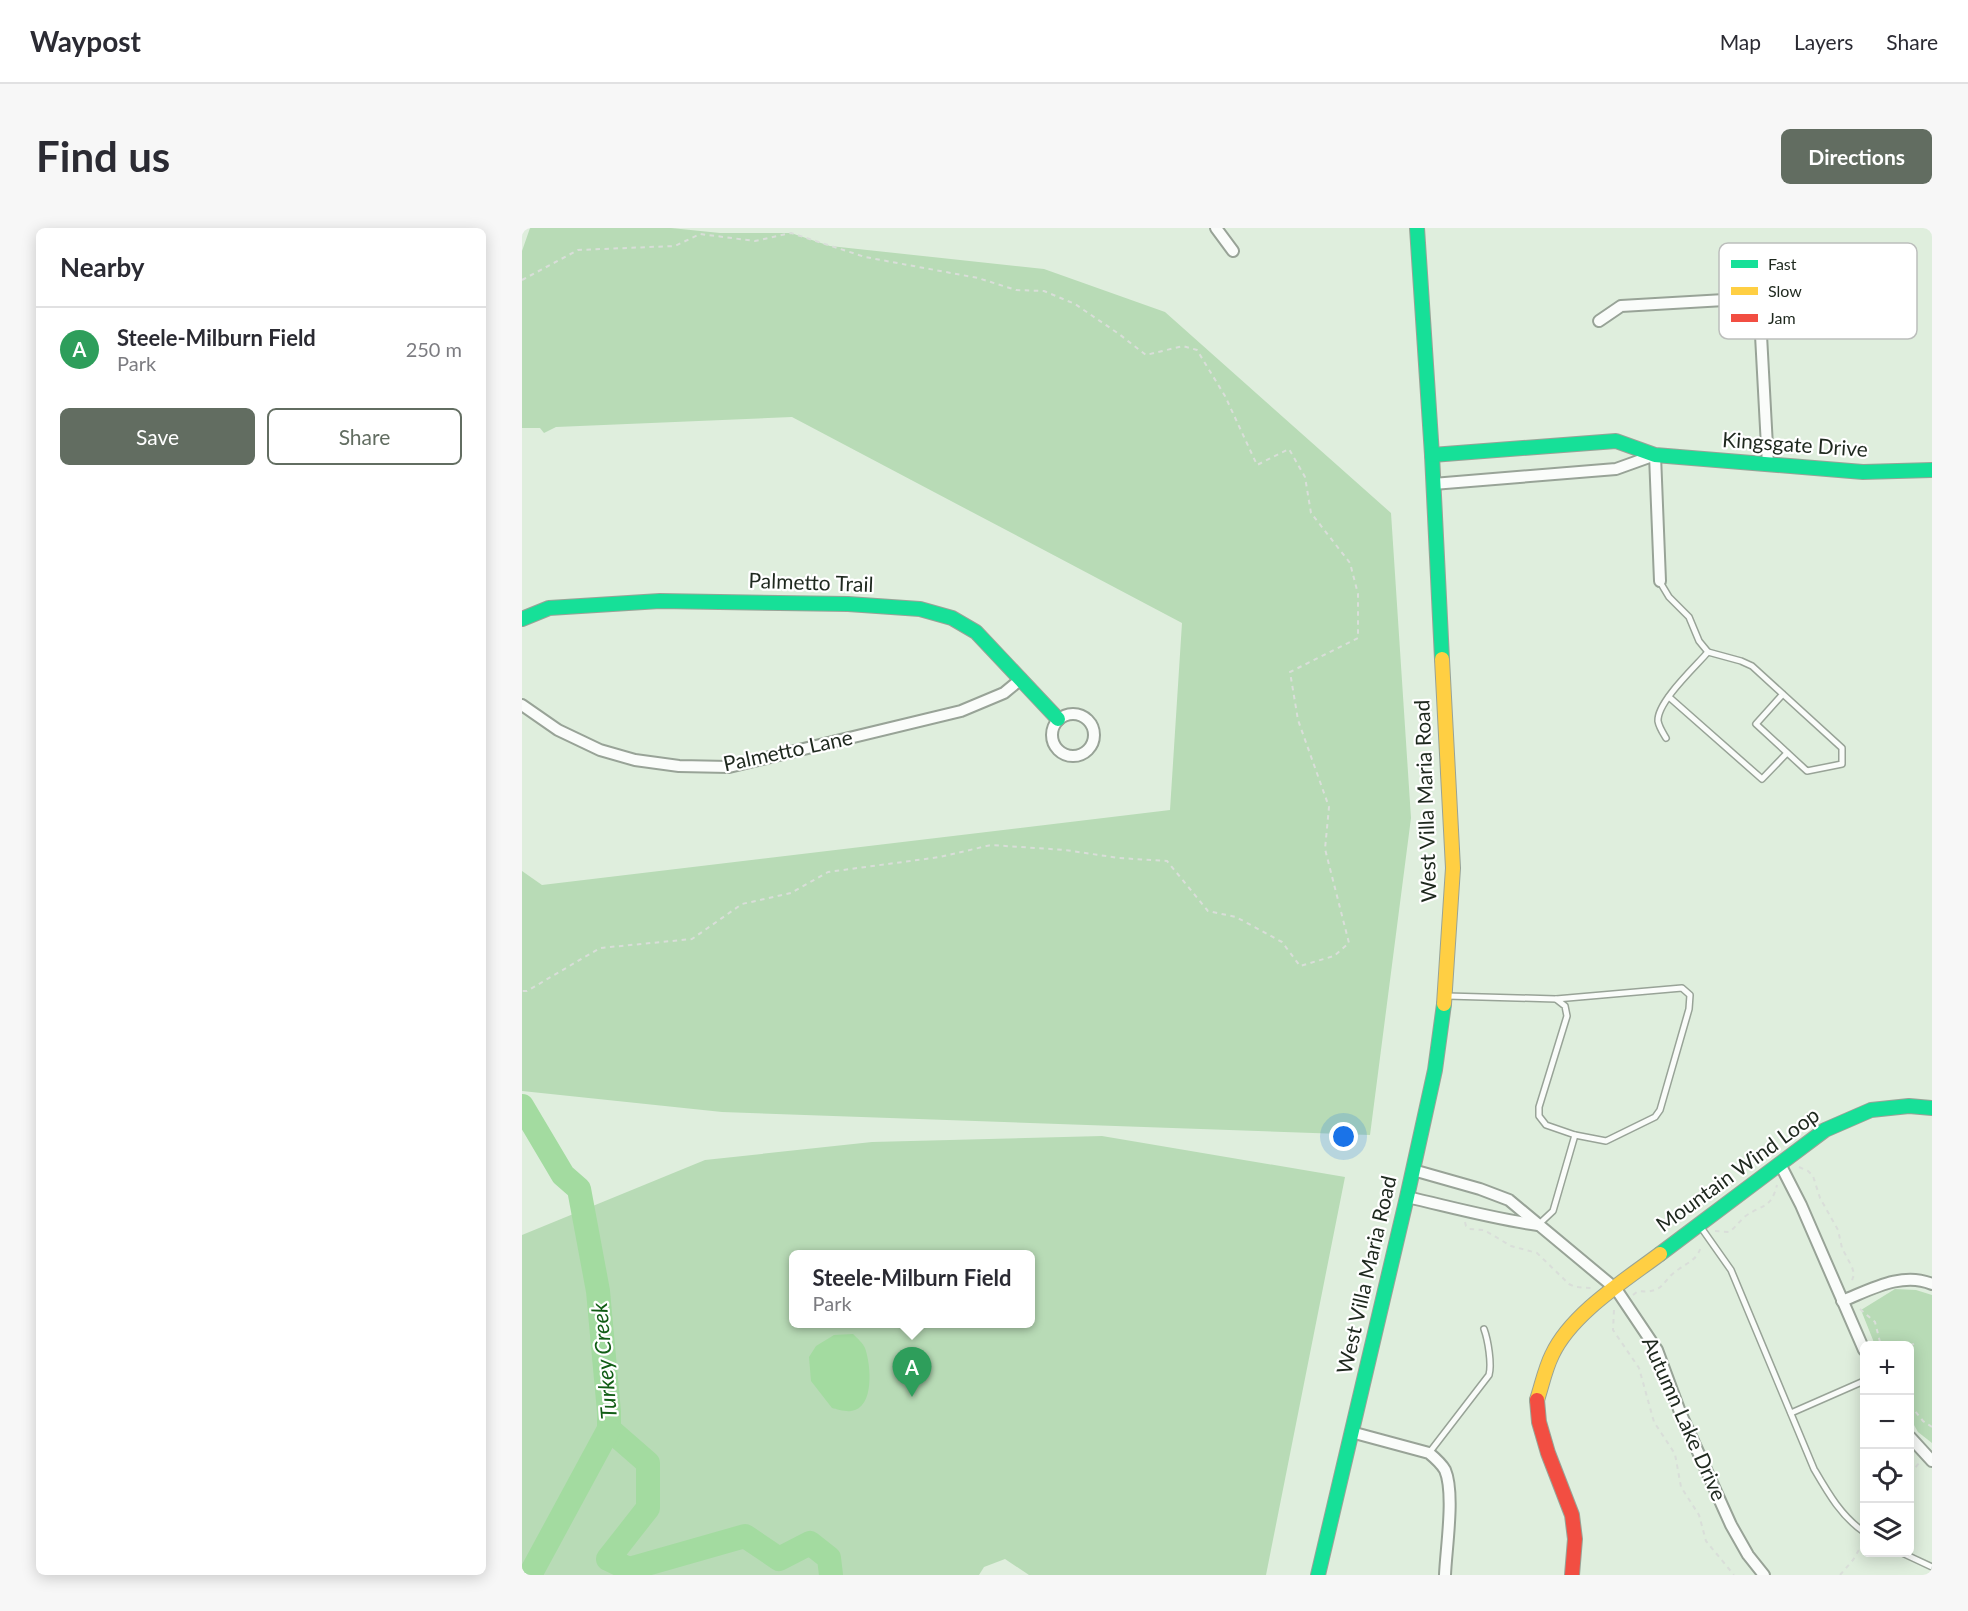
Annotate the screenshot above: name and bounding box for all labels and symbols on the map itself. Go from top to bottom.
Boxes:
legend [1719,243,1917,339]
text: Fast [1768,254,1797,273]
text: Slow [1768,281,1802,300]
text: Jam [1768,308,1796,327]
street label: Kingsgate Drive [1721,426,1869,461]
street label: Palmetto Trail [748,567,874,596]
street label: West Villa Maria Road [1408,699,1441,903]
street label: Palmetto Lane [721,724,855,775]
street label: Mountain Wind Loop [1651,1101,1823,1236]
your location [1329,1122,1358,1151]
street label: West Villa Maria Road [1331,1173,1401,1376]
water label: Turkey Creek [585,1301,622,1420]
street label: Autumn Lake Drive [1638,1332,1733,1504]
pin: A [892,1348,932,1397]

